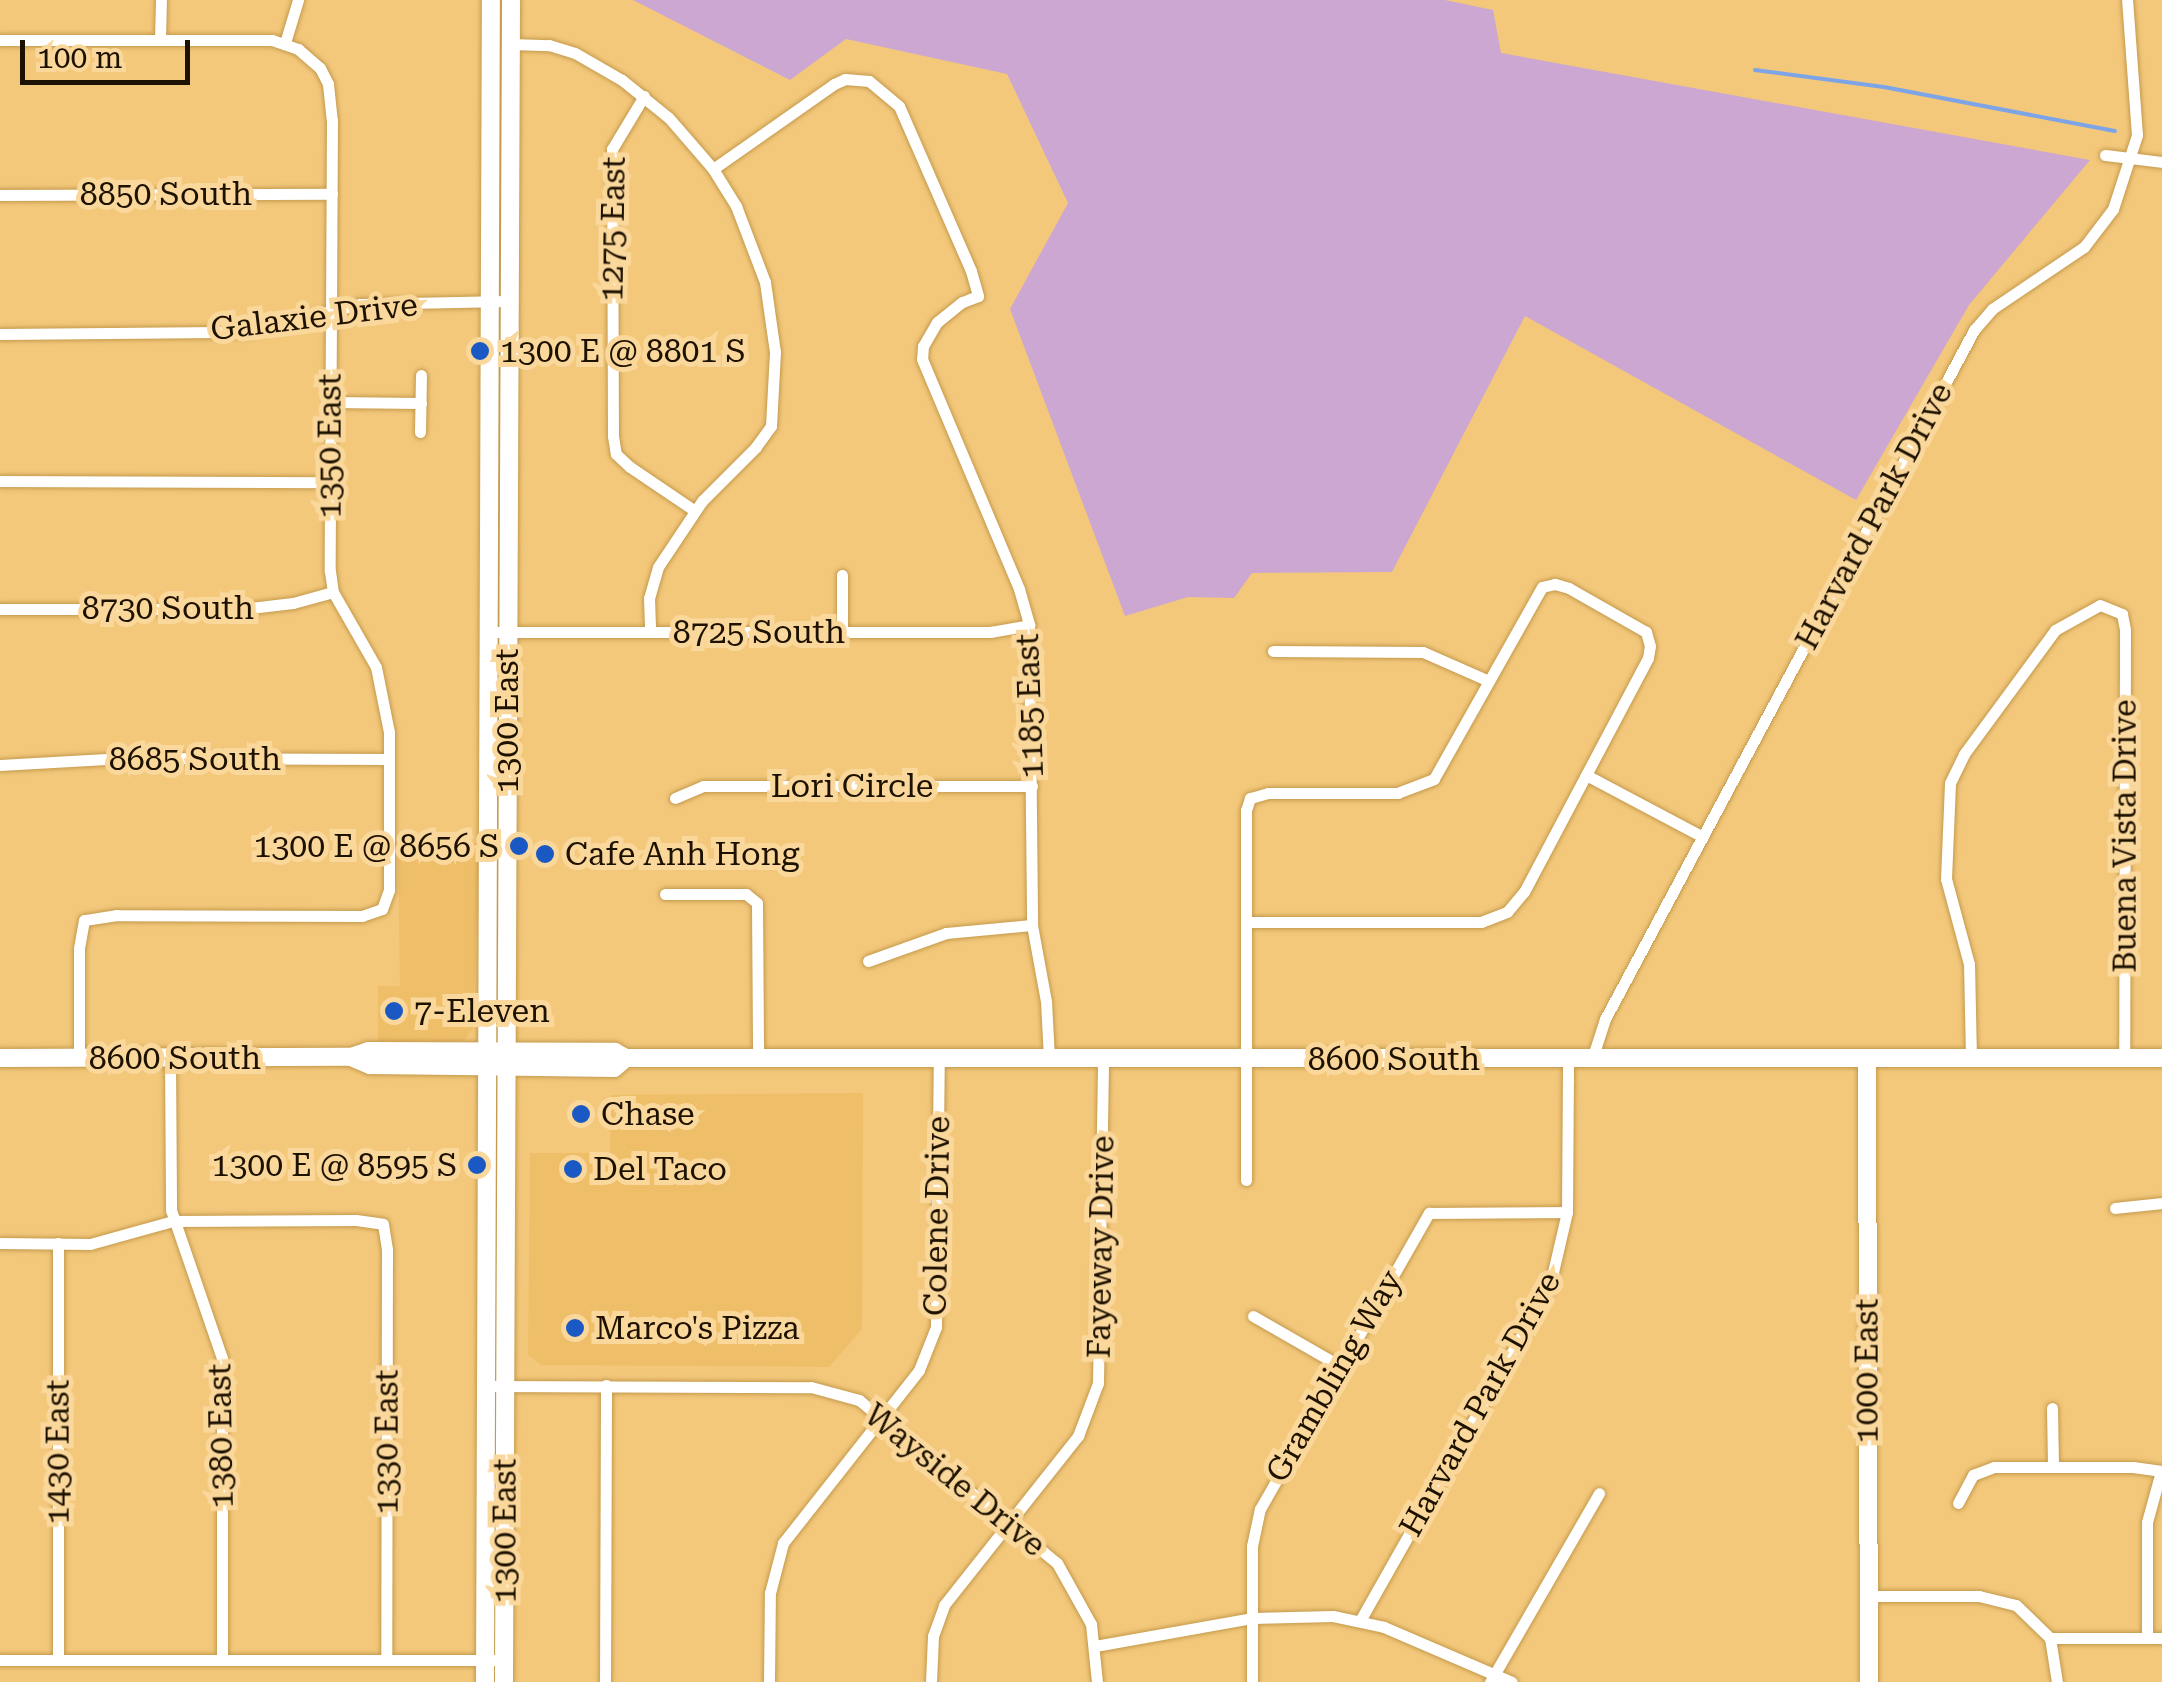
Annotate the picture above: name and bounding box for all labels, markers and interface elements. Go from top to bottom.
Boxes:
scale bar [25,20,195,82]
text: 100 m [37,40,122,75]
street label: 1275 East [593,156,633,302]
street label: 8850 South [80,175,252,213]
street label: Galaxie Drive [208,285,420,349]
place label: 1300 E @ 8801 S [500,332,745,370]
marker: 1300 E @ 8801 S [469,340,491,362]
street label: 1350 East [311,374,349,518]
street label: Harvard Park Drive [1787,376,1961,656]
street label: 8730 South [82,589,254,627]
street label: 8725 South [673,613,845,651]
street label: 1185 East [1008,633,1052,779]
street label: 1300 East [488,649,526,793]
street label: Buena Vista Drive [2106,699,2144,973]
street label: 8685 South [109,740,281,778]
street label: Lori Circle [771,767,933,805]
place label: 1300 E @ 8656 S [254,827,499,865]
marker: 1300 E @ 8656 S [508,835,530,857]
place label: Cafe Anh Hong [565,835,799,873]
marker: Cafe Anh Hong [534,843,556,865]
place label: 7-Eleven [414,992,550,1030]
marker: 7-Eleven [383,1000,405,1022]
street label: 8600 South [89,1039,261,1077]
street label: 8600 South [1308,1040,1480,1078]
place label: Chase [601,1095,695,1133]
marker: Chase [570,1103,592,1125]
street label: Colene Drive [916,1116,958,1316]
street label: Fayeway Drive [1080,1135,1122,1359]
place label: 1300 E @ 8595 S [212,1146,457,1184]
place label: Del Taco [593,1150,727,1188]
marker: 1300 E @ 8595 S [466,1154,488,1176]
marker: Del Taco [562,1158,584,1180]
street label: Grambling Way [1258,1263,1410,1489]
street label: Harvard Park Drive [1391,1265,1569,1543]
street label: 1000 East [1848,1299,1886,1443]
place label: Marco's Pizza [595,1309,800,1347]
marker: Marco's Pizza [564,1317,586,1339]
street label: 1380 East [201,1363,241,1509]
street label: 1330 East [368,1370,406,1514]
street label: 1430 East [39,1380,77,1524]
street label: Wayside Drive [857,1395,1053,1565]
street label: 1300 East [486,1459,524,1603]

